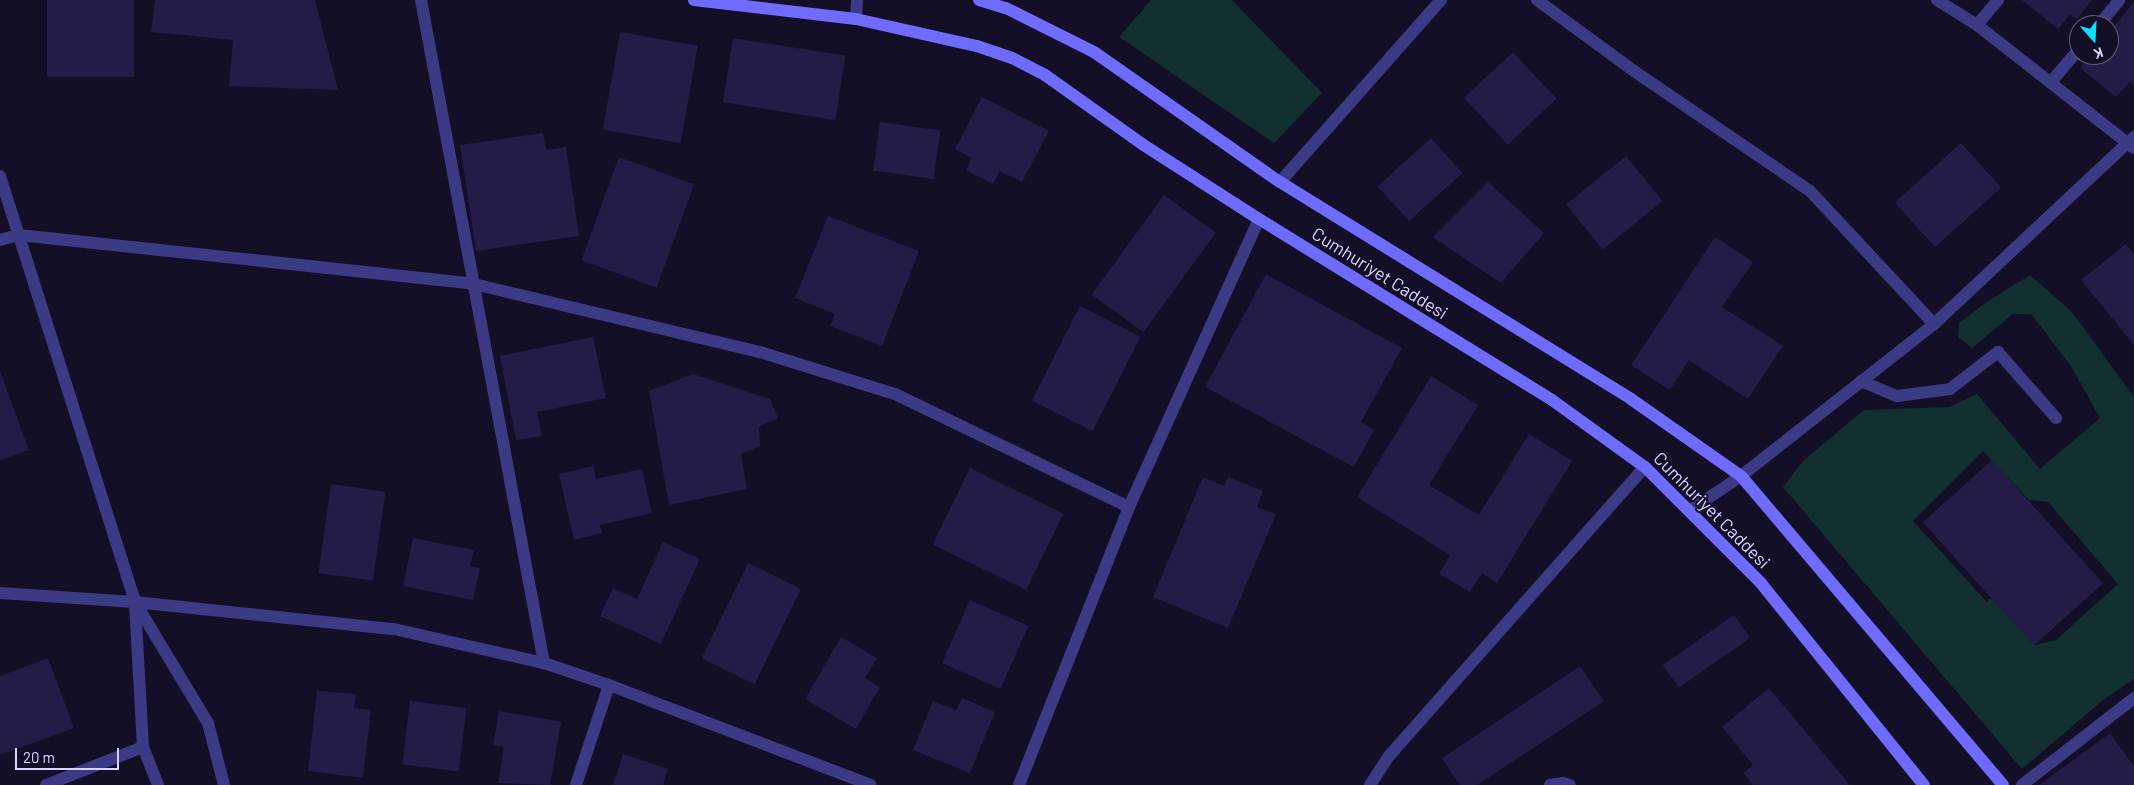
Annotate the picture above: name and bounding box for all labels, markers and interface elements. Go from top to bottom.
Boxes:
north arrow [2069,15,2119,65]
text: K [2092,44,2106,63]
street label: Cumhuriyet Caddesi [1308,223,1452,323]
street label: Cumhuriyet Caddesi [1649,447,1775,573]
scale bar [18,738,121,770]
text: 20 m [23,748,55,766]

